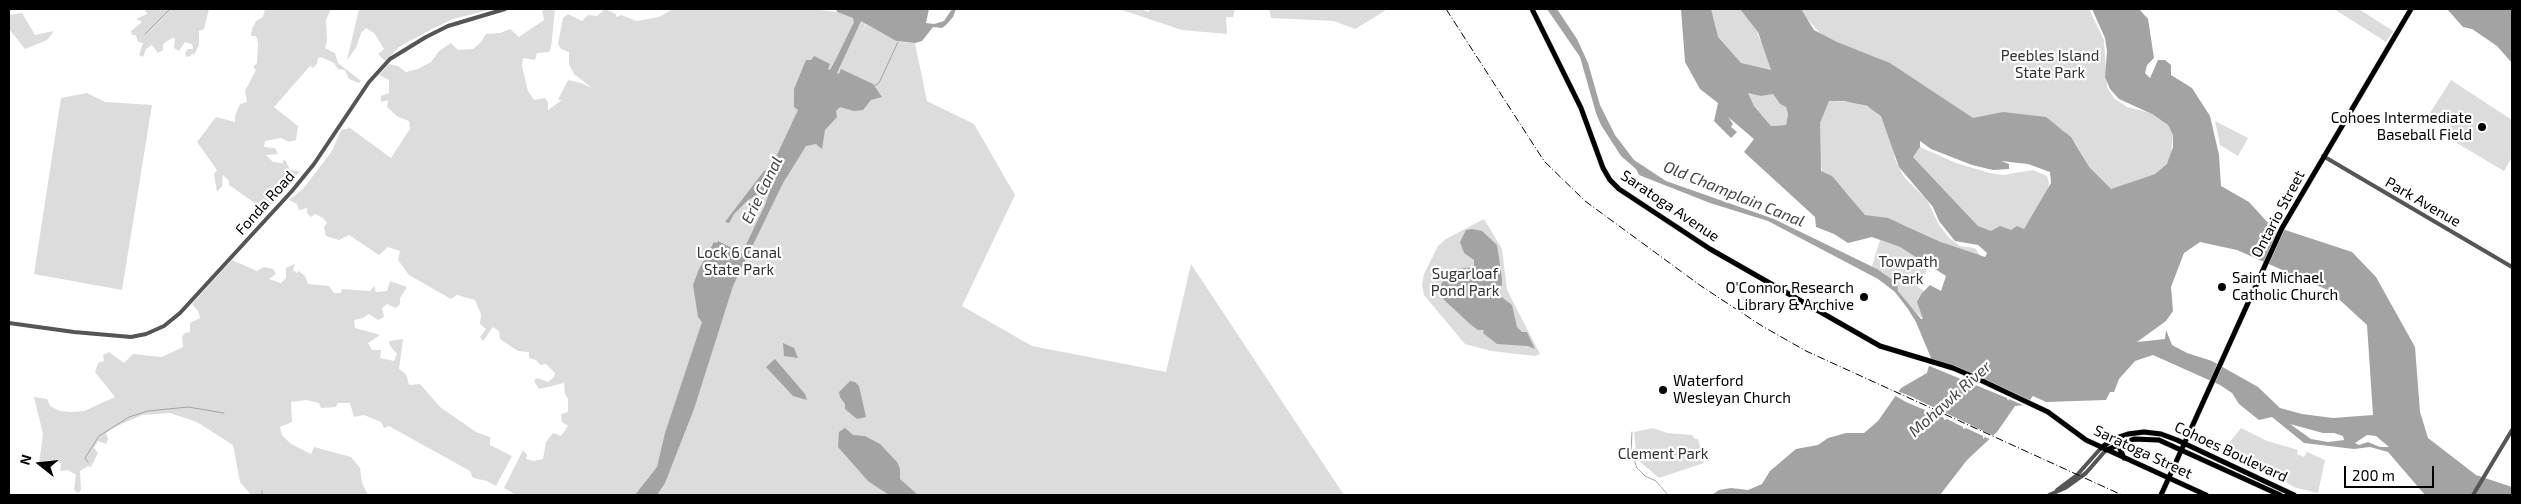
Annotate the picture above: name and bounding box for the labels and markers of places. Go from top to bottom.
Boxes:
place label: Cohoes Intermediate Baseball Field [2331,109,2472,144]
marker: Cohoes Intermediate Baseball Field [2476,121,2488,133]
place label: Saint Michael Catholic Church [2232,269,2338,304]
place label: O'Connor Research Library & Archive [1725,279,1854,314]
marker: Saint Michael Catholic Church [2216,281,2228,293]
marker: O'Connor Research Library & Archive [1858,291,1870,303]
place label: Waterford Wesleyan Church [1673,372,1791,407]
marker: Waterford Wesleyan Church [1657,384,1669,396]

